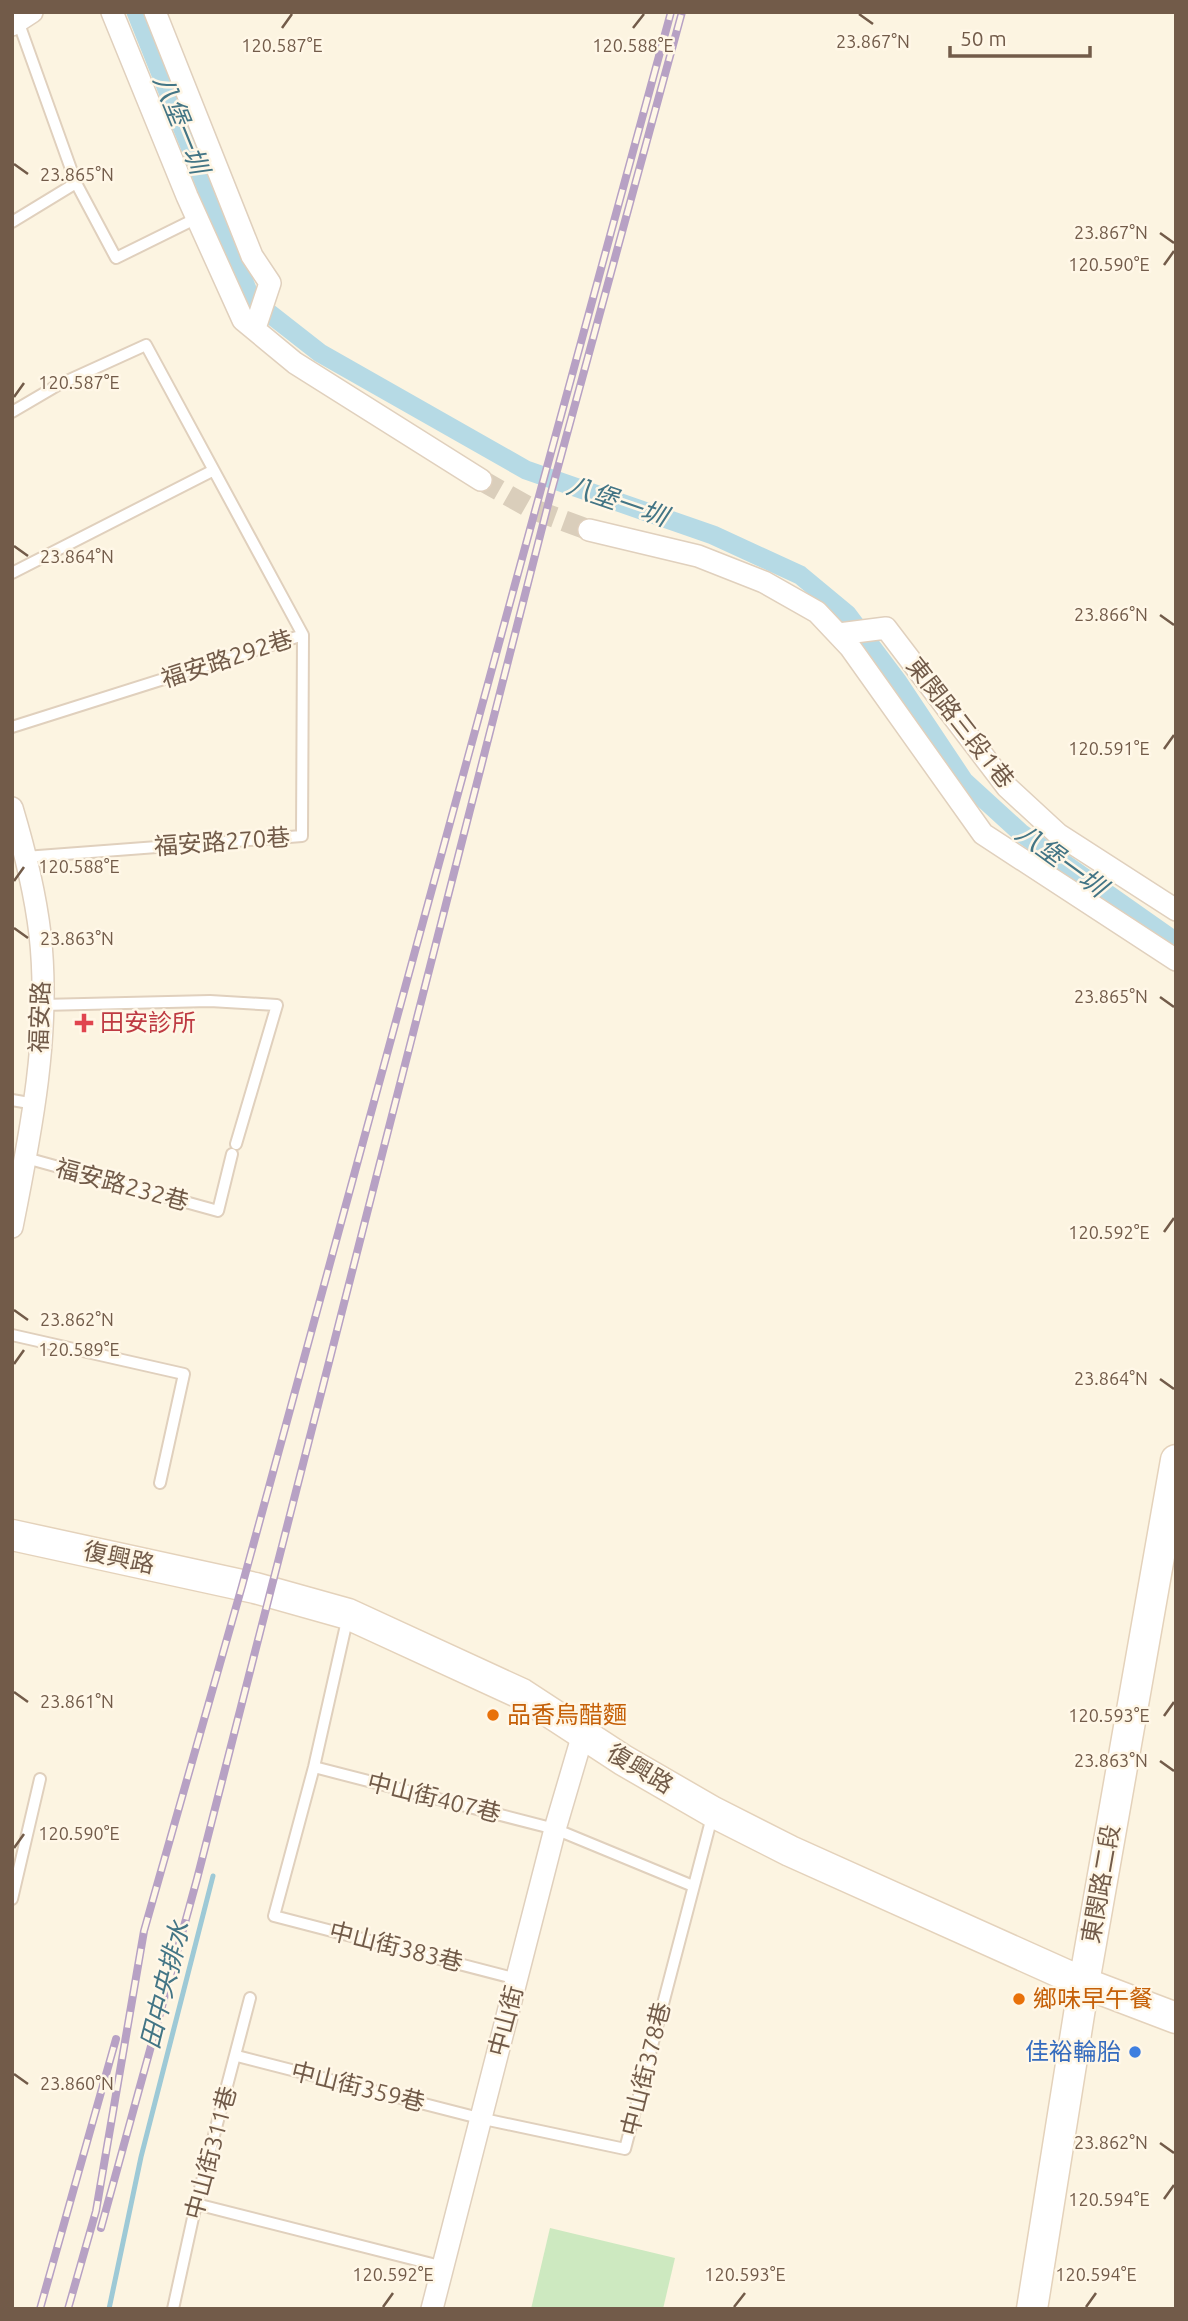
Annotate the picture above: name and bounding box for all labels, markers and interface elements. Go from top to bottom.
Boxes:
scale bar [950,14,1090,58]
text: 50 m [960,26,1007,50]
text: 23.867°N [836,31,910,51]
text: 120.587°E [241,35,323,55]
text: 120.588°E [592,35,674,55]
water label: 八堡一圳 [149,70,216,181]
text: 23.865°N [40,164,114,184]
text: 23.867°N [1074,222,1148,242]
text: 120.590°E [1068,254,1150,274]
text: 120.587°E [38,372,120,392]
water label: 八堡一圳 [563,470,675,532]
text: 23.864°N [40,546,114,566]
text: 23.866°N [1074,604,1148,624]
street label: 福安路292巷 [158,625,296,692]
street label: 東閔路三段1巷 [901,652,1020,793]
text: 120.591°E [1068,738,1150,758]
water label: 八堡一圳 [1011,817,1115,904]
street label: 福安路270巷 [153,823,291,860]
text: 120.588°E [38,856,120,876]
text: 23.863°N [40,928,114,948]
street label: 福安路 [25,981,54,1053]
text: 23.865°N [1074,986,1148,1006]
place label: 田安診所 [100,1009,196,1036]
marker: 田安診所 [74,1013,94,1033]
street label: 福安路232巷 [53,1154,192,1215]
text: 120.592°E [1068,1222,1150,1242]
text: 23.862°N [40,1309,114,1329]
text: 120.589°E [38,1339,120,1359]
text: 23.864°N [1074,1368,1148,1388]
street label: 復興路 [81,1537,157,1578]
text: 23.861°N [40,1691,114,1711]
place label: 品香烏醋麵 [507,1701,627,1728]
text: 120.593°E [1068,1705,1150,1725]
marker: 品香烏醋麵 [485,1707,501,1723]
street label: 復興路 [602,1738,678,1799]
text: 23.863°N [1074,1750,1148,1770]
street label: 中山街407巷 [365,1768,504,1827]
street label: 東閔路二段 [1077,1822,1124,1945]
text: 120.590°E [38,1823,120,1843]
water label: 田中央排水 [135,1917,195,2051]
street label: 中山街383巷 [327,1917,466,1976]
street label: 中山街 [483,1983,528,2059]
place label: 鄉味早午餐 [1033,1985,1153,2012]
marker: 鄉味早午餐 [1011,1991,1027,2007]
street label: 中山街378巷 [616,1999,675,2138]
place label: 佳裕輪胎 [1025,2038,1121,2065]
marker: 佳裕輪胎 [1127,2044,1143,2060]
street label: 中山街359巷 [289,2057,428,2116]
text: 23.860°N [40,2073,114,2093]
street label: 中山街311巷 [180,2083,241,2222]
text: 23.862°N [1074,2132,1148,2152]
text: 120.594°E [1068,2189,1150,2209]
text: 120.592°E [352,2264,434,2284]
text: 120.593°E [704,2264,786,2284]
text: 120.594°E [1055,2264,1137,2284]

